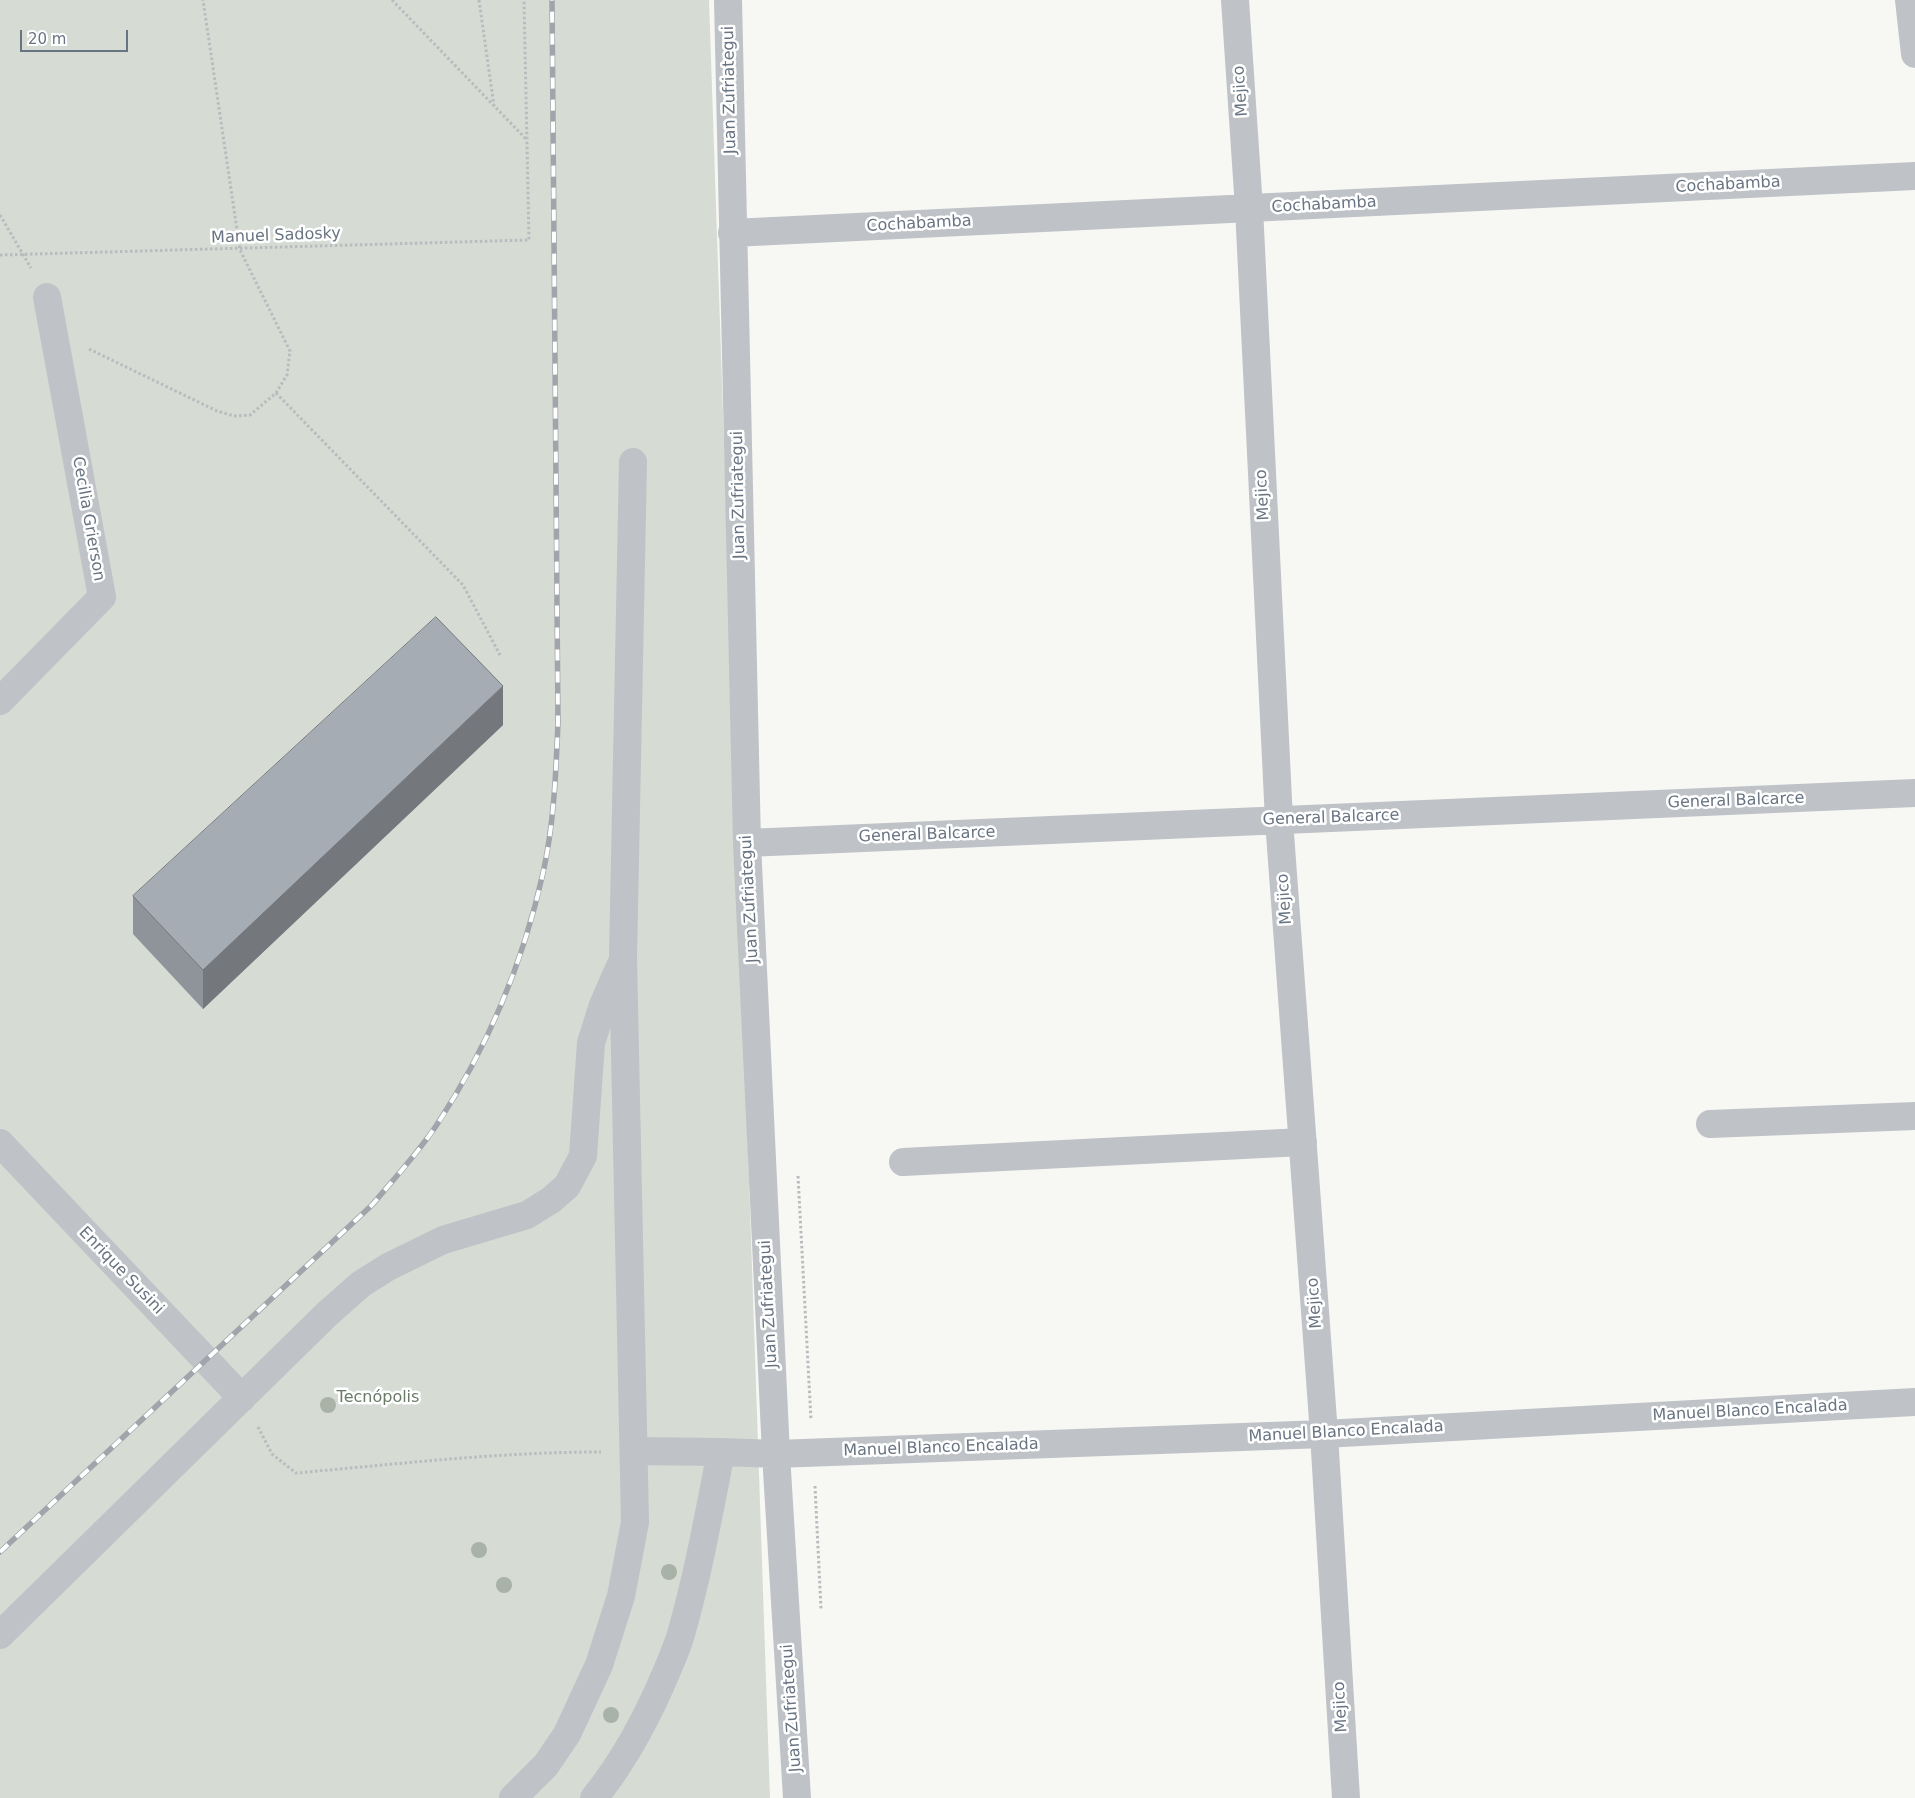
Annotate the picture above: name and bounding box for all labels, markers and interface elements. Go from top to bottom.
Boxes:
scale bar [22,20,130,52]
street label: Juan Zufriategui [719,26,741,154]
text: 20 m [28,30,66,48]
street label: Mejico [1230,65,1252,117]
street label: Cochabamba [1675,173,1781,197]
street label: Cochabamba [1271,193,1377,217]
street label: Cochabamba [866,212,972,236]
street label: Manuel Sadosky [211,224,341,248]
street label: Juan Zufriategui [728,431,750,559]
street label: Cecilia Grierson [68,455,108,583]
street label: Mejico [1252,469,1274,521]
street label: General Balcarce [1667,789,1805,813]
street label: General Balcarce [1262,806,1400,830]
street label: General Balcarce [858,823,996,847]
street label: Juan Zufriategui [737,834,763,964]
street label: Mejico [1274,873,1296,925]
street label: Enrique Susini [74,1223,168,1319]
street label: Juan Zufriategui [756,1239,782,1369]
street label: Mejico [1304,1277,1326,1329]
park label: Tecnópolis [337,1388,419,1408]
street label: Manuel Blanco Encalada [1652,1396,1848,1426]
street label: Manuel Blanco Encalada [1248,1417,1444,1447]
street label: Manuel Blanco Encalada [843,1435,1039,1461]
street label: Juan Zufriategui [778,1643,806,1773]
street label: Mejico [1330,1681,1352,1733]

